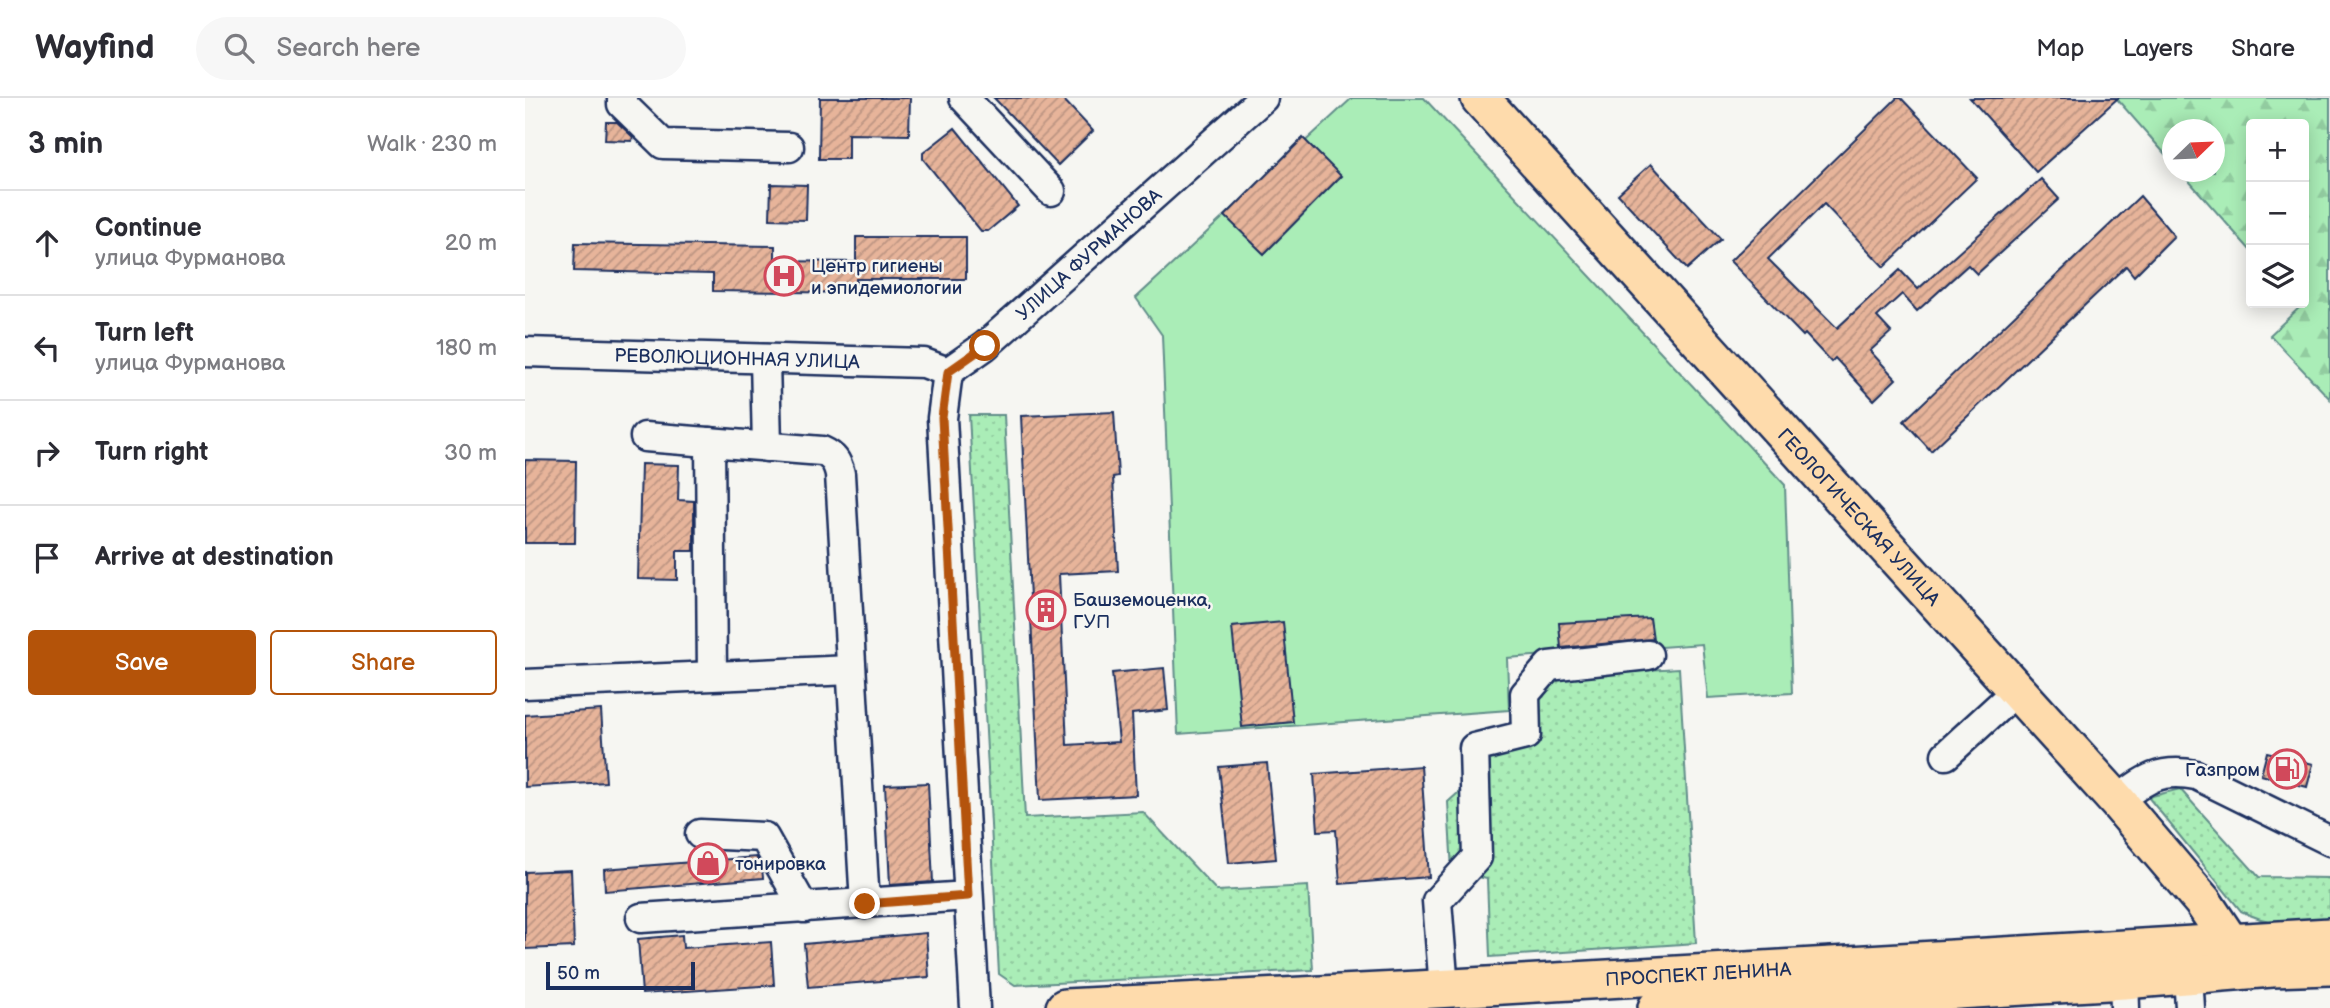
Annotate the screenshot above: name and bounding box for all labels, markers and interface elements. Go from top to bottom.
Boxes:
search box [196,17,686,80]
text: Wayfind [35,28,154,68]
icon: search [220,29,258,67]
text: Search here [276,33,421,64]
text: Map [2036,34,2084,63]
text: Layers [2122,34,2193,63]
text: Share [2231,34,2295,63]
north arrow [2162,119,2225,182]
map controls [2246,119,2309,308]
button: + [2246,119,2309,182]
text: 3 min [28,126,103,162]
text: Walk · 230 m [367,130,497,158]
button: − [2246,182,2309,245]
street label: УЛИЦА ФУРМАНОВА [1012,184,1167,326]
text: Continue [95,213,202,244]
icon: ahead [28,224,66,262]
text: 20 m [445,229,497,257]
text: улица Фурманова [95,244,286,272]
button: layers [2246,245,2309,308]
hospital icon: Центр гигиены и эпидемиологии [763,255,805,297]
place label: Центр гигиены и эпидемиологии [811,255,962,300]
text: Turn left [95,318,194,349]
icon: left [28,329,66,367]
route start [969,330,1000,361]
text: 180 m [436,334,497,362]
street label: РЕВОЛЮЦИОННАЯ УЛИЦА [614,344,860,374]
text: улица Фурманова [95,349,286,377]
street label: ГЕОЛОГИЧЕСКАЯ УЛИЦА [1772,424,1945,611]
icon: right [28,434,66,472]
text: Turn right [95,437,208,468]
text: 30 m [444,439,497,467]
icon: arrive [28,539,66,577]
text: Arrive at destination [95,542,334,573]
building icon: Башземоценка, ГУП [1025,589,1067,631]
place label: Башземоценка, ГУП [1073,589,1211,634]
button: Save [28,630,256,695]
button: Share [270,630,497,695]
fuel station icon: Газпром [2266,748,2308,790]
place label: Газпром [2185,759,2260,782]
shop icon: тонировка [687,842,729,884]
place label: тонировка [735,853,826,876]
route end [849,888,880,919]
street label: ПРОСПЕКТ ЛЕНИНА [1605,958,1792,992]
scale bar [546,959,695,991]
text: 50 m [557,962,600,985]

